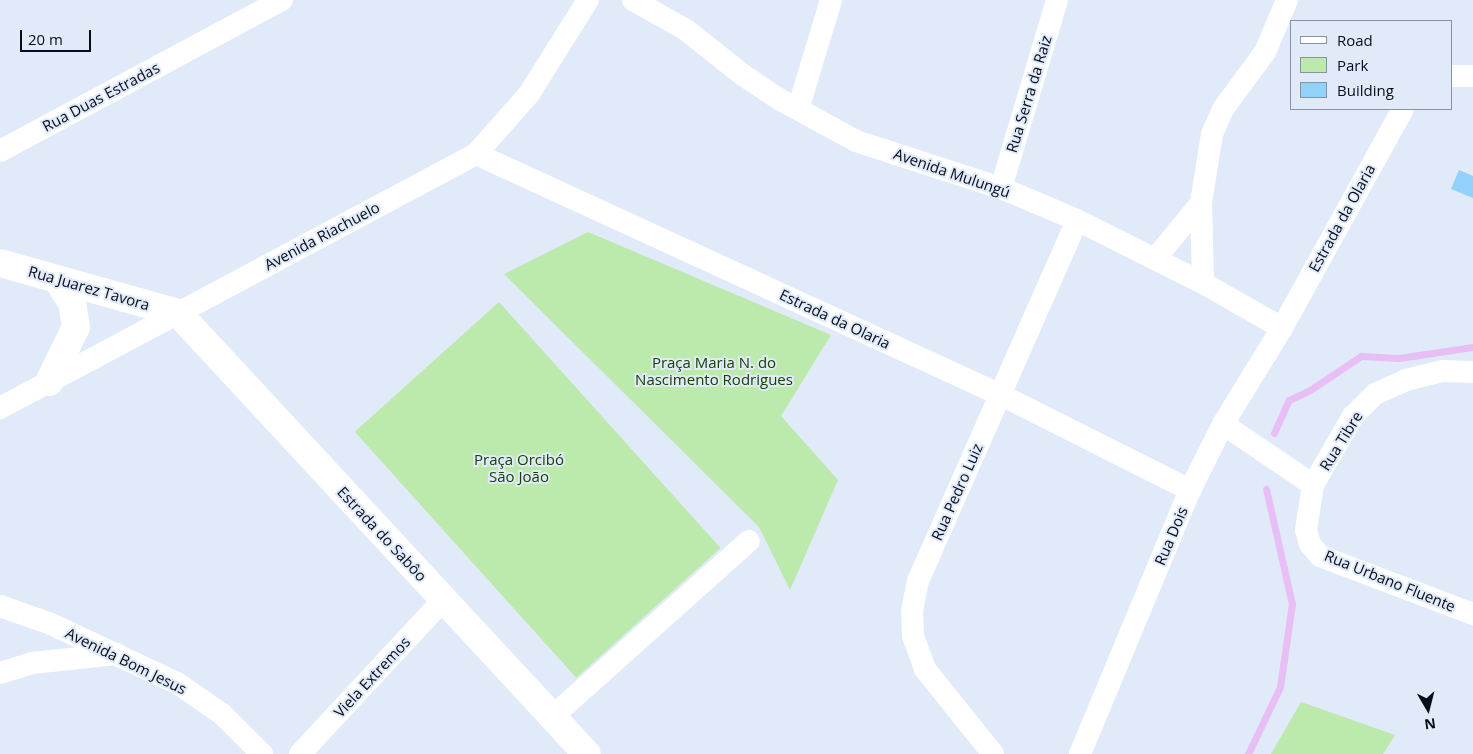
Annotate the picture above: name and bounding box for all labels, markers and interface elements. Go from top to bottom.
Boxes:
scale bar [22,20,94,52]
legend [1290,20,1453,110]
text: 20 m [28,29,63,49]
text: Road [1337,30,1373,50]
street label: Rua Serra da Raiz [1003,33,1055,155]
text: Park [1337,55,1368,75]
street label: Rua Duas Estradas [39,59,163,135]
text: Building [1337,80,1394,100]
street label: Avenida Mulungú [891,145,1013,201]
street label: Estrada da Olaria [1305,161,1379,275]
street label: Avenida Riachuelo [261,198,383,274]
street label: Rua Juarez Tavora [26,262,152,314]
street label: Estrada da Olaria [777,285,893,353]
park label: Praça Maria N. do Nascimento Rodrigues [635,353,793,388]
street label: Rua Tibre [1316,408,1366,474]
street label: Rua Pedro Luiz [928,441,986,543]
park label: Praça Orcibó São João [474,450,564,485]
street label: Estrada do Sabôo [334,483,430,585]
street label: Rua Dois [1151,504,1191,568]
street label: Rua Urbano Fluente [1322,547,1458,615]
street label: Avenida Bom Jesus [63,624,189,698]
street label: Viela Extremos [330,633,414,721]
north arrow [1403,684,1453,734]
text: N [1423,714,1437,735]

